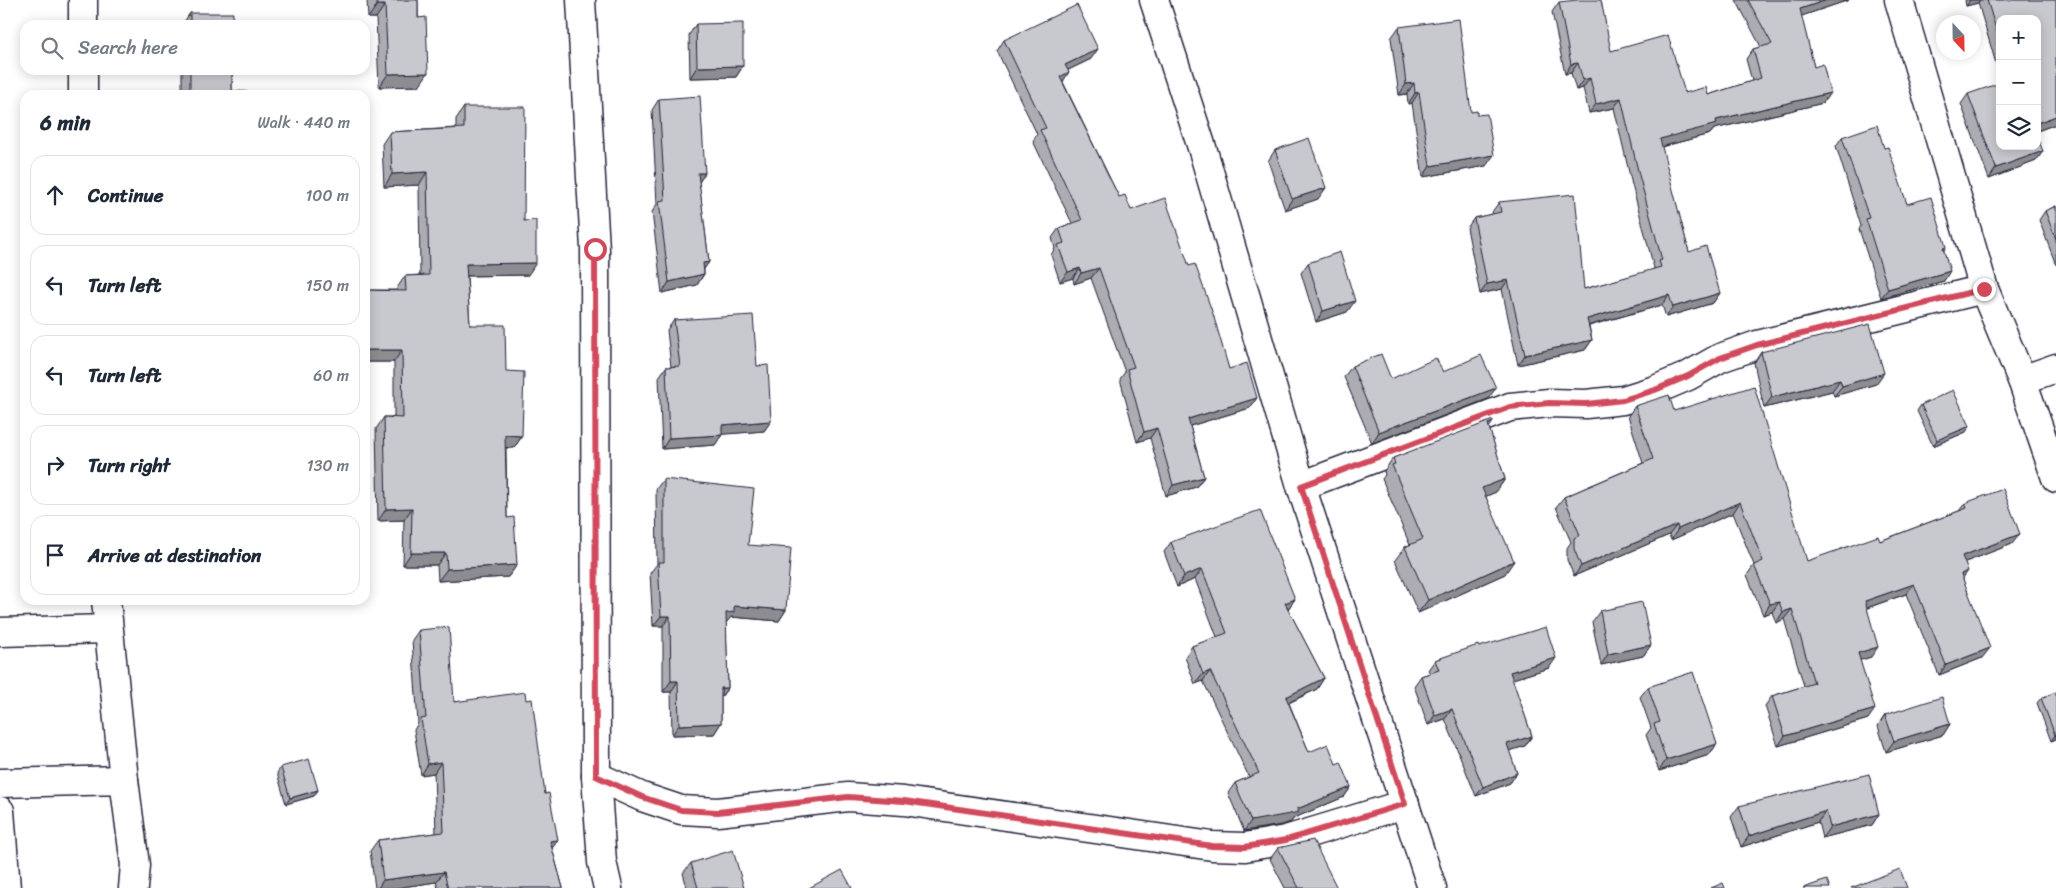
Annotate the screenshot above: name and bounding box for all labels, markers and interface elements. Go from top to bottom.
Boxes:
north arrow [1936,15,1981,60]
map controls [1996,15,2041,150]
button: + [1996,15,2041,60]
search box [20,20,370,75]
text: Search here [78,31,178,64]
icon: search [38,34,66,62]
button: − [1996,60,2041,105]
text: 6 min [40,104,91,142]
button: layers [1996,105,2041,150]
text: Walk · 440 m [257,108,350,137]
text: Continue [88,179,164,212]
icon: ahead [41,181,69,209]
text: 100 m [305,181,349,210]
route start [584,238,607,261]
text: Turn left [88,269,161,302]
icon: left [41,271,69,299]
text: 150 m [306,271,349,300]
route end [1973,278,1996,301]
text: Turn left [88,359,161,392]
icon: left [41,361,69,389]
text: 60 m [313,361,349,390]
text: Turn right [88,449,170,482]
icon: right [41,451,69,479]
text: 130 m [307,451,349,480]
text: Arrive at destination [88,539,261,572]
icon: arrive [41,541,69,569]

